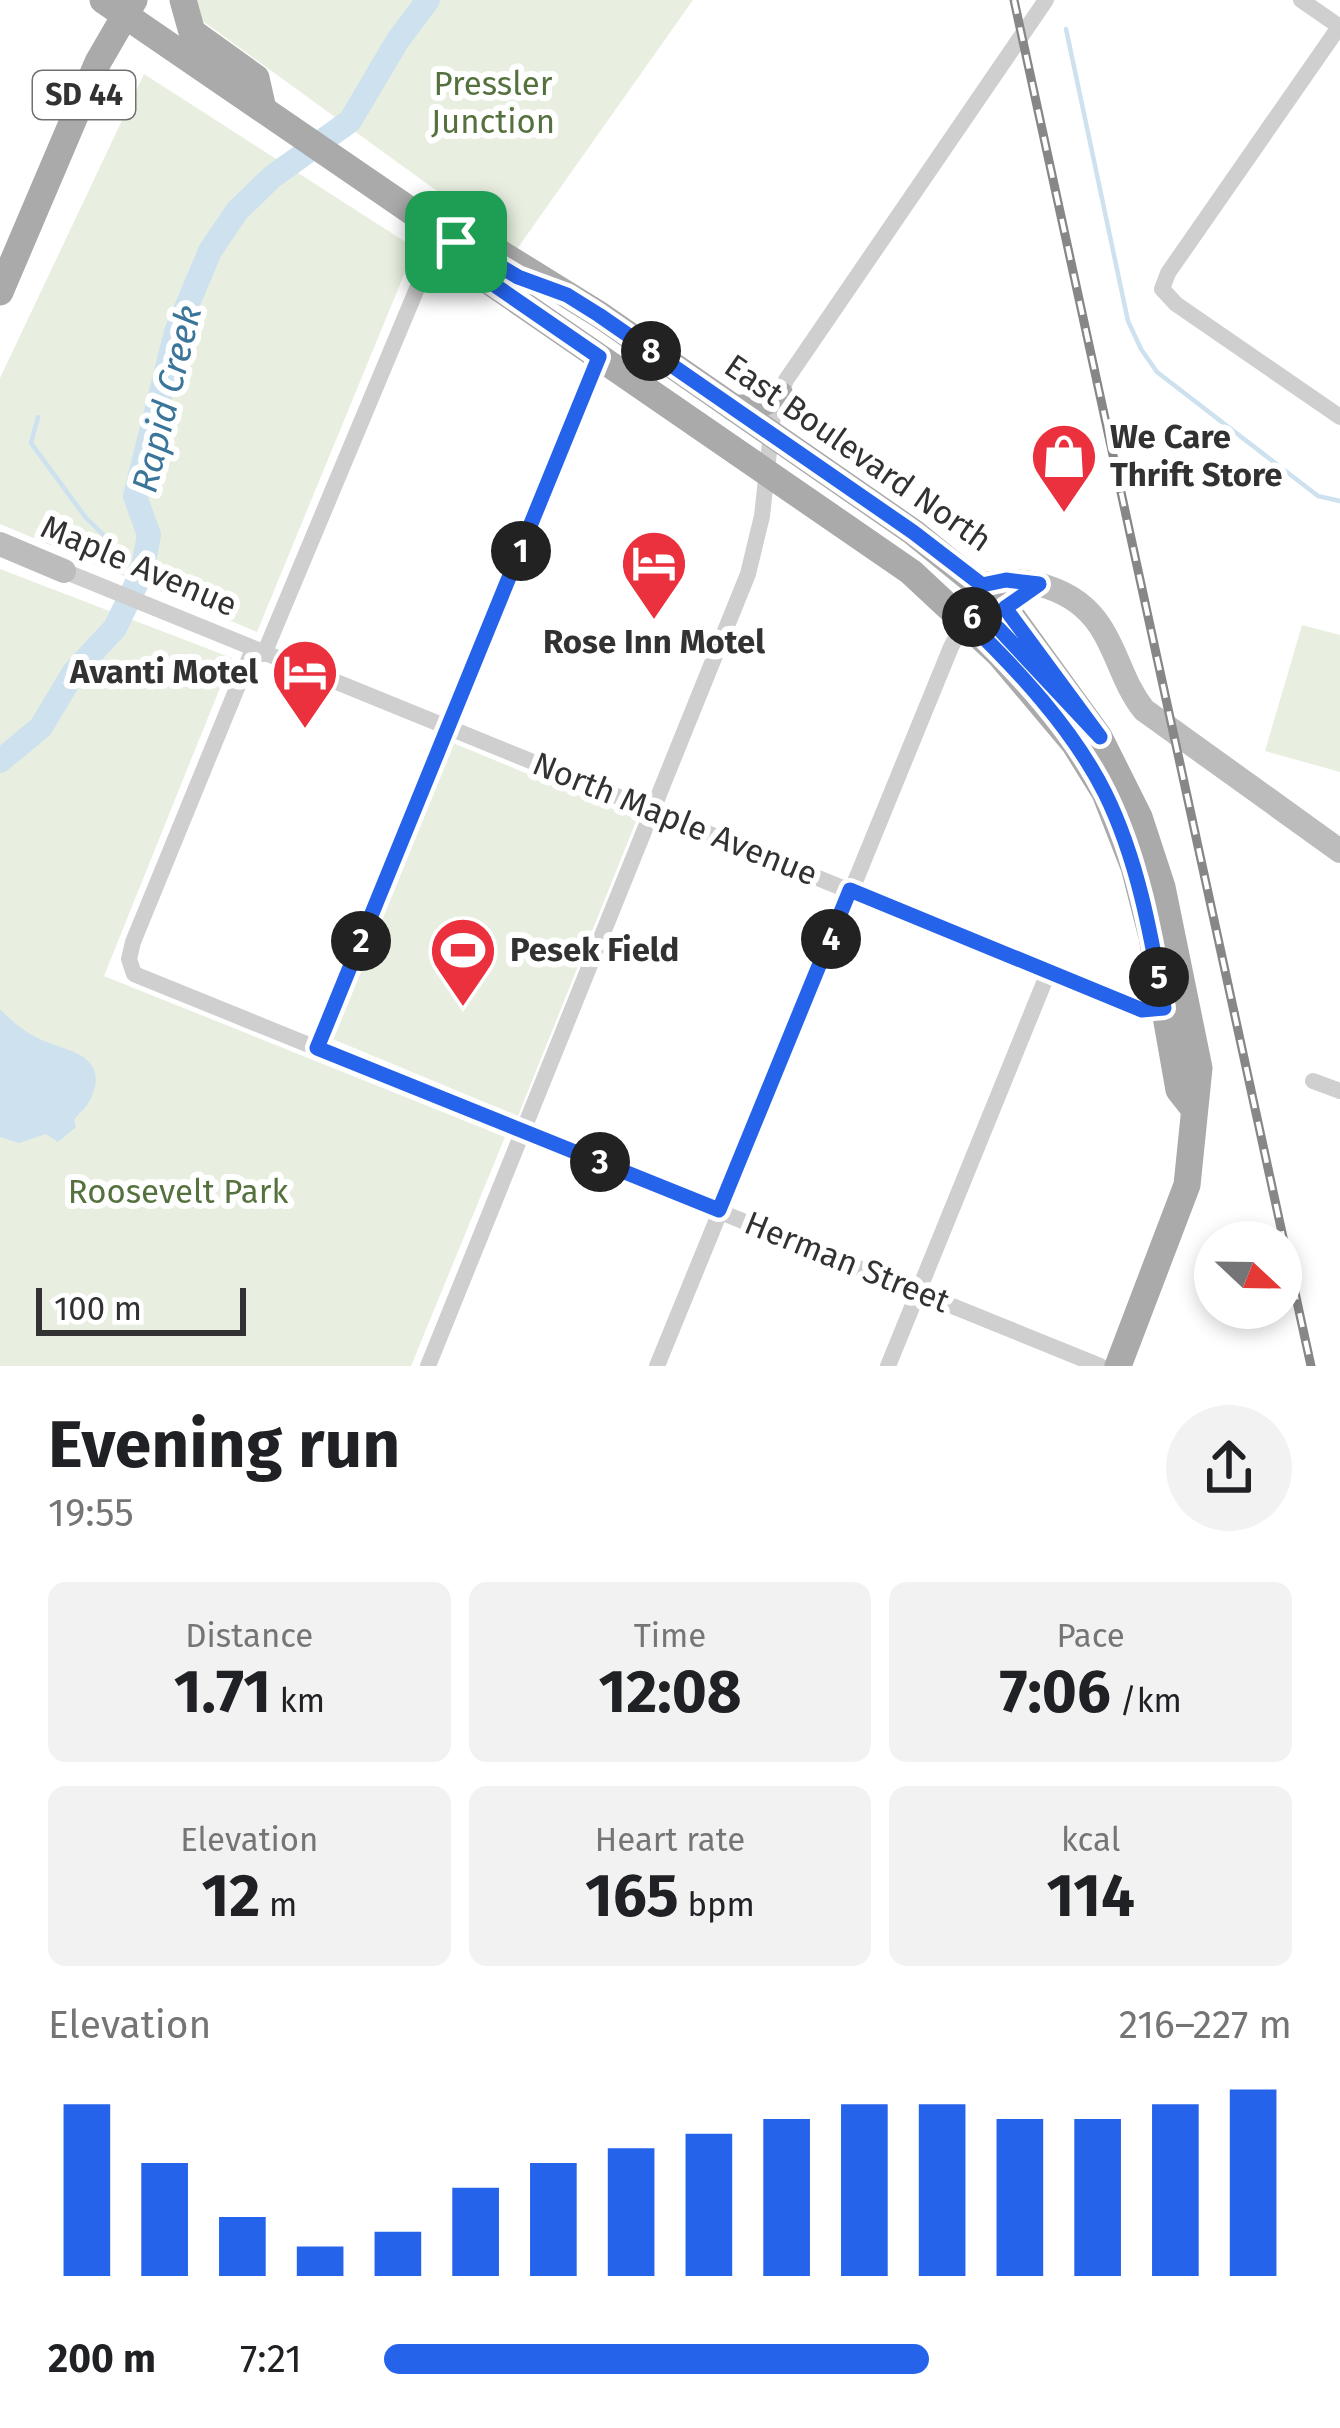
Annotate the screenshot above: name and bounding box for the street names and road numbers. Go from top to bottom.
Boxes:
road number: SD 44 [33,71,135,119]
street label: East Boulevard North [717,346,999,560]
street label: Maple Avenue [35,507,243,625]
street label: North Maple Avenue [527,744,823,894]
street label: Herman Street [739,1203,955,1321]

